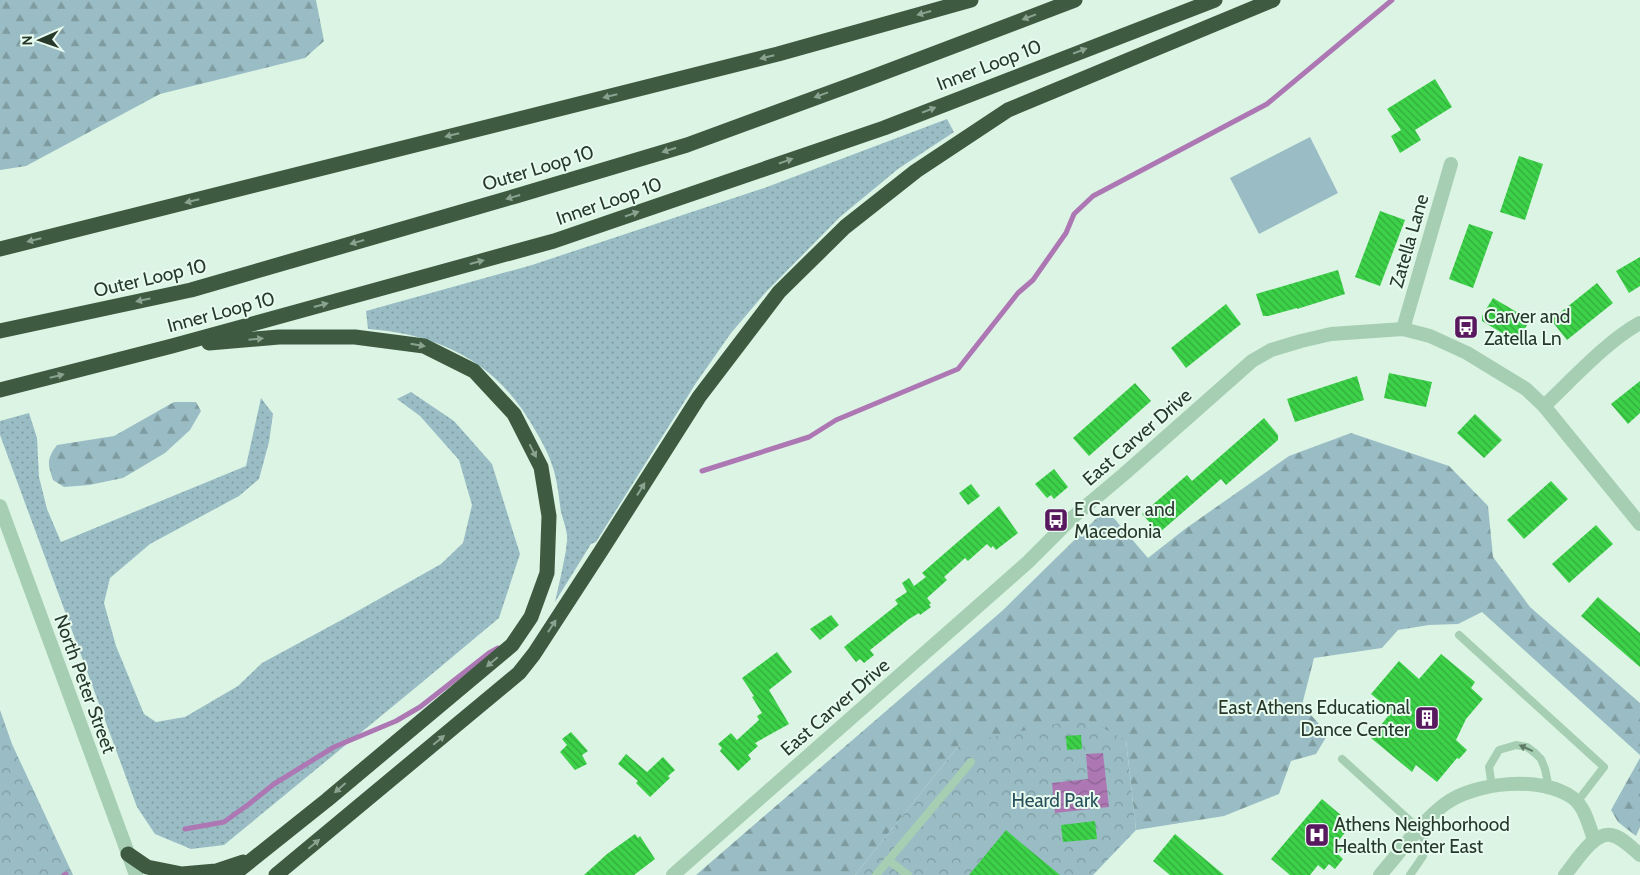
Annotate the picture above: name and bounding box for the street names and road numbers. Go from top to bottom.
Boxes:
street label: Inner Loop 10 [933,34,1045,96]
street label: Outer Loop 10 [479,140,597,196]
street label: Inner Loop 10 [553,172,665,230]
street label: Zatella Lane [1385,191,1433,291]
street label: Outer Loop 10 [91,254,209,302]
street label: Inner Loop 10 [165,287,277,337]
street label: East Carver Drive [1078,383,1196,491]
street label: North Peter Street [49,611,121,757]
street label: East Carver Drive [776,653,894,761]

